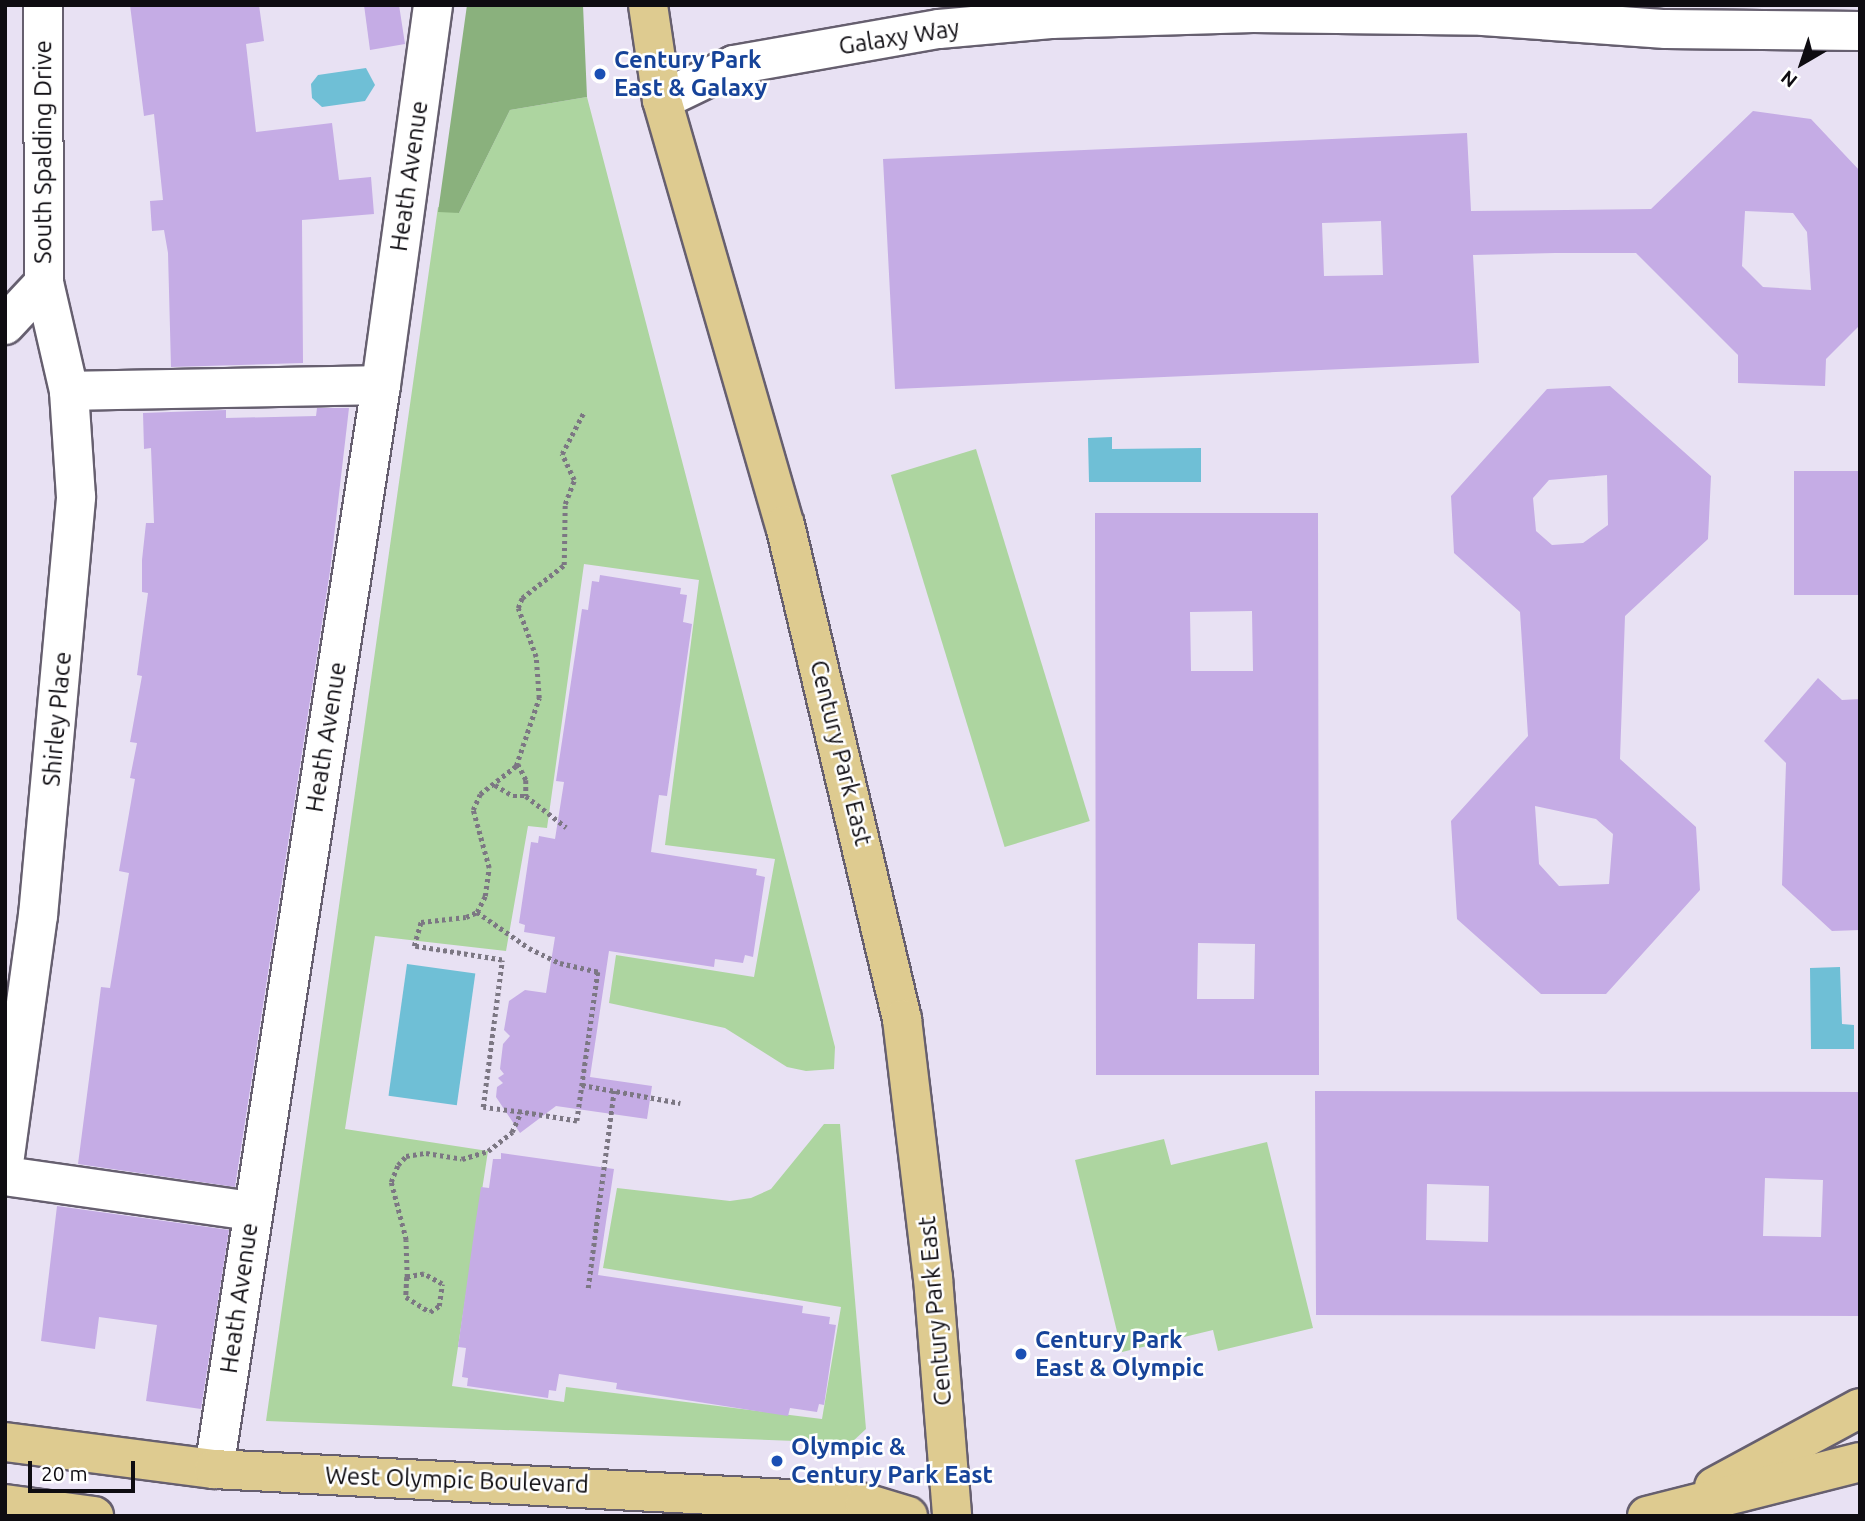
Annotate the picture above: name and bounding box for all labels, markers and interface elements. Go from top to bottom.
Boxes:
street label: Galaxy Way [837,13,961,61]
north arrow [1767,28,1837,98]
street label: South Spalding Drive [29,40,57,264]
place label: Century Park East & Galaxy [614,46,767,102]
marker: Century Park East & Galaxy [592,66,608,82]
text: N [1776,66,1801,92]
street label: Heath Avenue [384,99,434,253]
street label: Shirley Place [37,650,77,788]
street label: Century Park East [804,657,878,849]
street label: Heath Avenue [300,660,352,814]
street label: Century Park East [912,1215,958,1407]
street label: Heath Avenue [214,1221,264,1375]
place label: Century Park East & Olympic [1035,1326,1204,1382]
marker: Century Park East & Olympic [1013,1346,1029,1362]
place label: Olympic & Century Park East [791,1433,993,1489]
scale bar [32,1448,138,1492]
marker: Olympic & Century Park East [769,1453,785,1469]
text: 20 m [41,1461,88,1485]
street label: West Olympic Boulevard [325,1461,589,1499]

